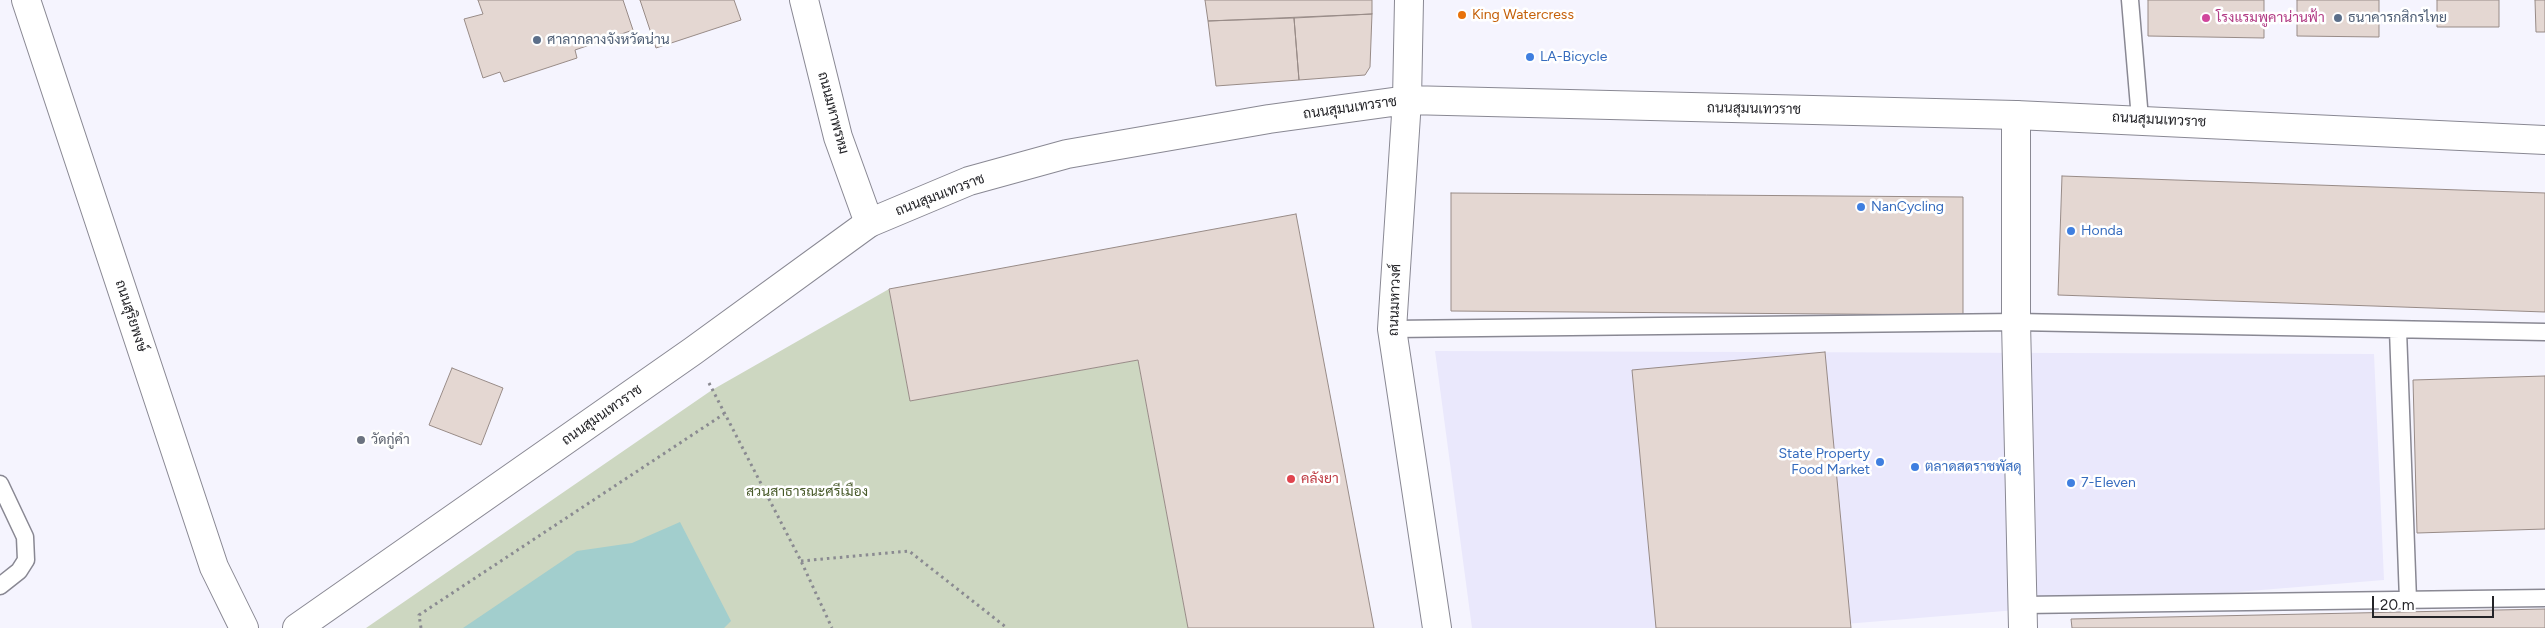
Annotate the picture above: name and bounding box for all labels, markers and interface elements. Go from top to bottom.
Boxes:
place label: King Watercress [1472,7,1574,23]
marker: King Watercress [1456,9,1468,21]
place label: โรงแรมพูคาน่านฟ้า [2216,10,2325,26]
place label: ธนาคารกสิกรไทย [2348,10,2447,26]
marker: โรงแรมพูคาน่านฟ้า [2200,12,2212,24]
marker: ธนาคารกสิกรไทย [2332,12,2344,24]
place label: ศาลากลางจังหวัดน่าน [547,32,670,48]
marker: ศาลากลางจังหวัดน่าน [531,34,543,46]
place label: LA-Bicycle [1540,49,1607,65]
marker: LA-Bicycle [1524,51,1536,63]
street label: ถนนมหาพรหม [814,70,852,156]
street label: ถนนสุมนเทวราช [1302,93,1398,123]
street label: ถนนสุมนเทวราช [1707,100,1801,118]
street label: ถนนสุมนเทวราช [2111,109,2207,131]
street label: ถนนสุมนเทวราช [893,170,987,220]
place label: NanCycling [1871,199,1944,215]
marker: NanCycling [1855,201,1867,213]
place label: Honda [2081,223,2123,239]
marker: Honda [2065,225,2077,237]
street label: ถนนมหาวงศ์ [1385,264,1405,336]
street label: ถนนสุริยพงษ์ [111,278,151,354]
street label: ถนนสุมนเทวราช [559,381,645,449]
place label: วัดกู่คำ [371,432,410,448]
marker: วัดกู่คำ [355,434,367,446]
place label: State Property Food Market [1778,446,1870,478]
marker: State Property Food Market [1874,456,1886,468]
place label: ตลาดสดราชพัสดุ [1925,459,2022,475]
marker: ตลาดสดราชพัสดุ [1909,461,1921,473]
place label: คลังยา [1301,471,1339,487]
marker: คลังยา [1285,473,1297,485]
place label: 7-Eleven [2081,475,2136,491]
marker: 7-Eleven [2065,477,2077,489]
park label: สวนสาธารณะศรีเมือง [746,484,868,500]
scale bar [2375,586,2498,618]
text: 20 m [2380,596,2414,614]

